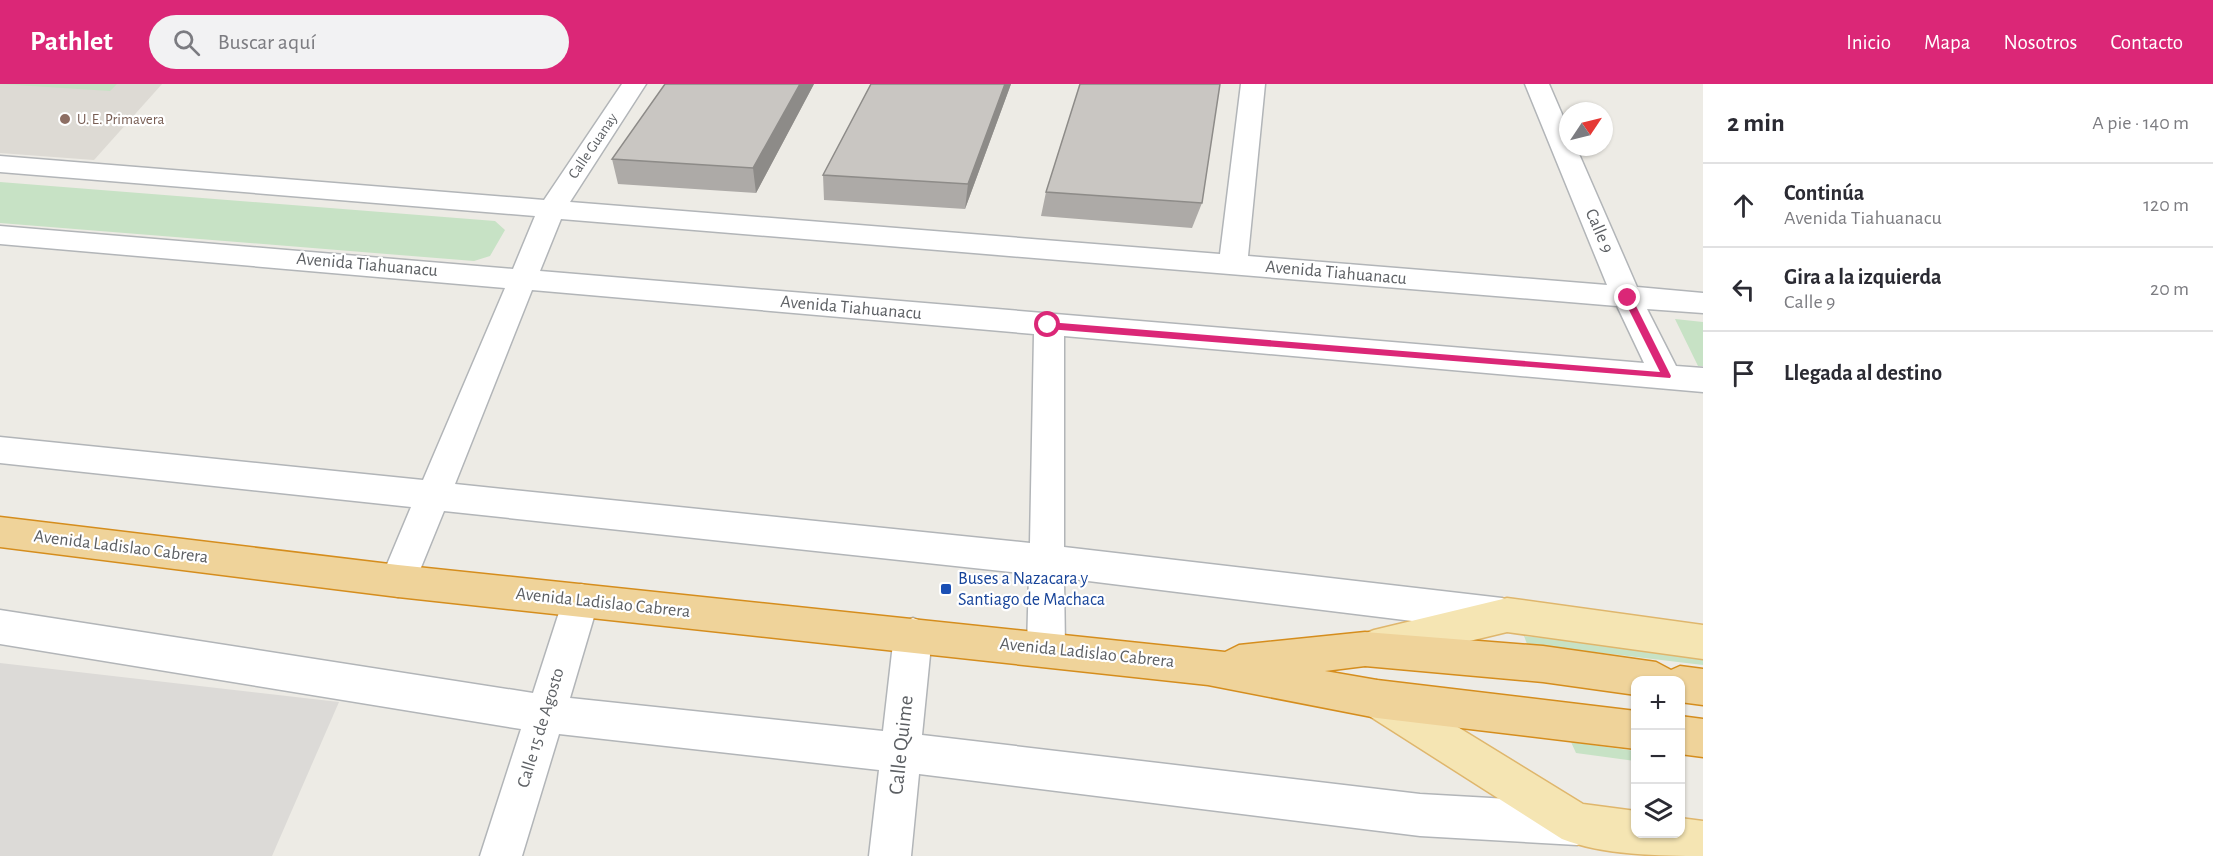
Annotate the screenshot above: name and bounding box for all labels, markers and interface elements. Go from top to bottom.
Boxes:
search box [149,15,569,69]
icon: search [170,26,203,59]
text: Pathlet [30,28,113,56]
text: Buscar aquí [218,31,316,53]
text: Inicio [1846,32,1891,53]
text: Mapa [1924,32,1971,53]
text: Nosotros [2004,32,2077,53]
text: Contacto [2110,32,2183,53]
north arrow [1559,102,1613,156]
street label: Calle Guanay [566,110,621,182]
text: 2 min [1727,110,1785,136]
marker: U. E. Primavera [58,112,72,126]
place label: U. E. Primavera [77,112,164,127]
text: A pie · 140 m [2092,113,2189,133]
text: Continúa [1784,182,1864,204]
icon: ahead [1727,189,1760,222]
text: 120 m [2143,195,2189,215]
street label: Calle 9 [1582,206,1616,256]
text: Avenida Tiahuanacu [1784,208,1942,228]
street label: Avenida Tiahuanacu [296,250,438,280]
street label: Avenida Tiahuanacu [1265,258,1407,288]
text: Gira a la izquierda [1784,266,1942,288]
icon: left [1727,273,1760,306]
text: 20 m [2150,279,2189,299]
route end [1614,284,1640,310]
text: Calle 9 [1784,292,1835,312]
street label: Avenida Tiahuanacu [780,293,922,323]
route start [1034,311,1060,337]
icon: arrive [1727,357,1760,390]
text: Llegada al destino [1784,362,1942,384]
street label: Avenida Ladislao Cabrera [33,527,209,567]
place label: Buses a Nazacara y Santiago de Machaca [958,570,1105,609]
marker: Buses a Nazacara y Santiago de Machaca [939,582,953,596]
street label: Avenida Ladislao Cabrera [515,585,691,621]
street label: Avenida Ladislao Cabrera [999,635,1175,671]
street label: Calle 15 de Agosto [514,666,568,790]
map controls [1631,676,1685,838]
button: + [1631,676,1685,730]
street label: Calle Quime [885,694,917,796]
button: − [1631,730,1685,784]
button: layers [1631,784,1685,838]

